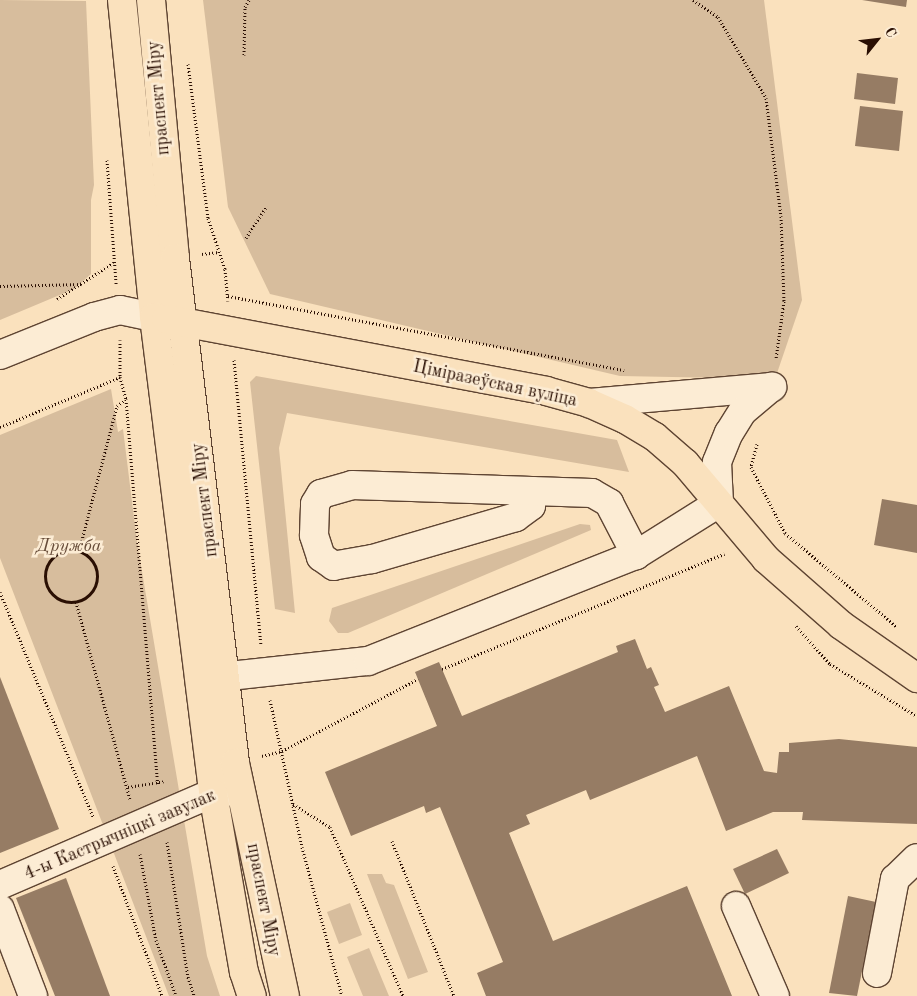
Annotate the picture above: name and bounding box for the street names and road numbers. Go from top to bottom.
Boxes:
street label: праспект Міру [143,40,175,156]
street label: Ціміразеўская вуліца [411,356,579,412]
street label: праспект Міру [187,442,223,558]
street label: 4-ы Кастрычніцкі завулак [21,785,219,885]
street label: праспект Міру [241,841,285,959]

